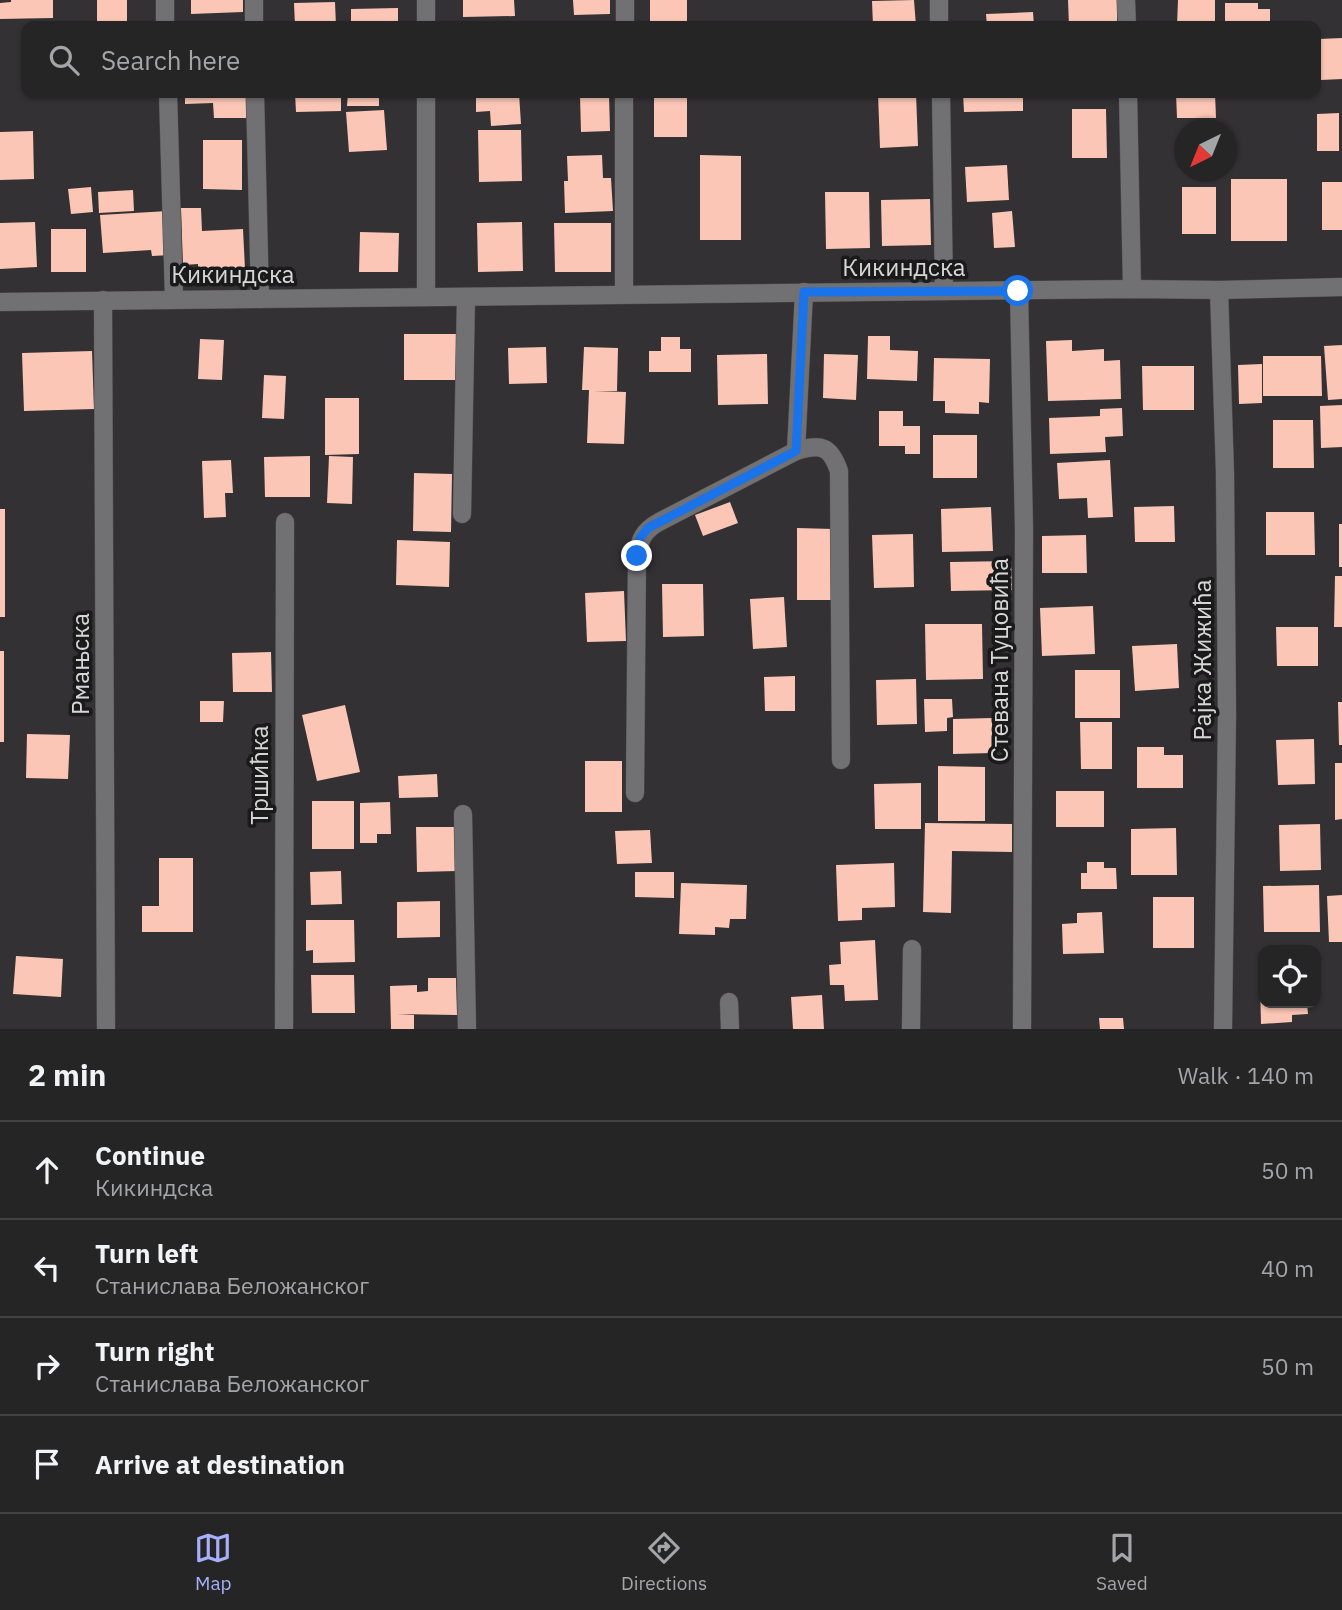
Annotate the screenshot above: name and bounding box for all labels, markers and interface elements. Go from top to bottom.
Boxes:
search box [21,21,1321,98]
icon: search [45,41,83,79]
text: Search here [101,43,240,77]
north arrow [1174,119,1237,182]
street label: Кикиндска [842,251,966,283]
street label: Кикиндска [171,258,295,290]
route start [1002,275,1033,306]
route end [621,540,652,571]
street label: Стевана Туцовића [983,558,1015,762]
street label: Рајка Жижића [1186,579,1218,740]
street label: Рмањска [64,613,96,715]
street label: Тршићка [243,725,275,825]
map controls [1258,945,1321,1008]
button: locate [1258,945,1321,1008]
text: 2 min [28,1055,106,1094]
text: Walk · 140 m [1178,1060,1314,1090]
text: Continue [95,1138,205,1172]
icon: ahead [28,1151,66,1189]
text: 50 m [1261,1155,1314,1185]
text: Кикиндска [95,1172,213,1202]
text: Turn left [95,1236,198,1270]
icon: left [28,1249,66,1287]
text: 40 m [1261,1253,1314,1283]
text: Станислава Беложанског [95,1270,369,1300]
text: Turn right [95,1334,214,1368]
icon: right [28,1347,66,1385]
text: 50 m [1261,1351,1314,1381]
text: Станислава Беложанског [95,1368,369,1398]
icon: arrive [28,1445,66,1483]
text: Arrive at destination [95,1447,345,1481]
tab: Map [194,1529,232,1595]
tab: Directions [621,1529,707,1595]
tab: Saved [1096,1529,1148,1595]

